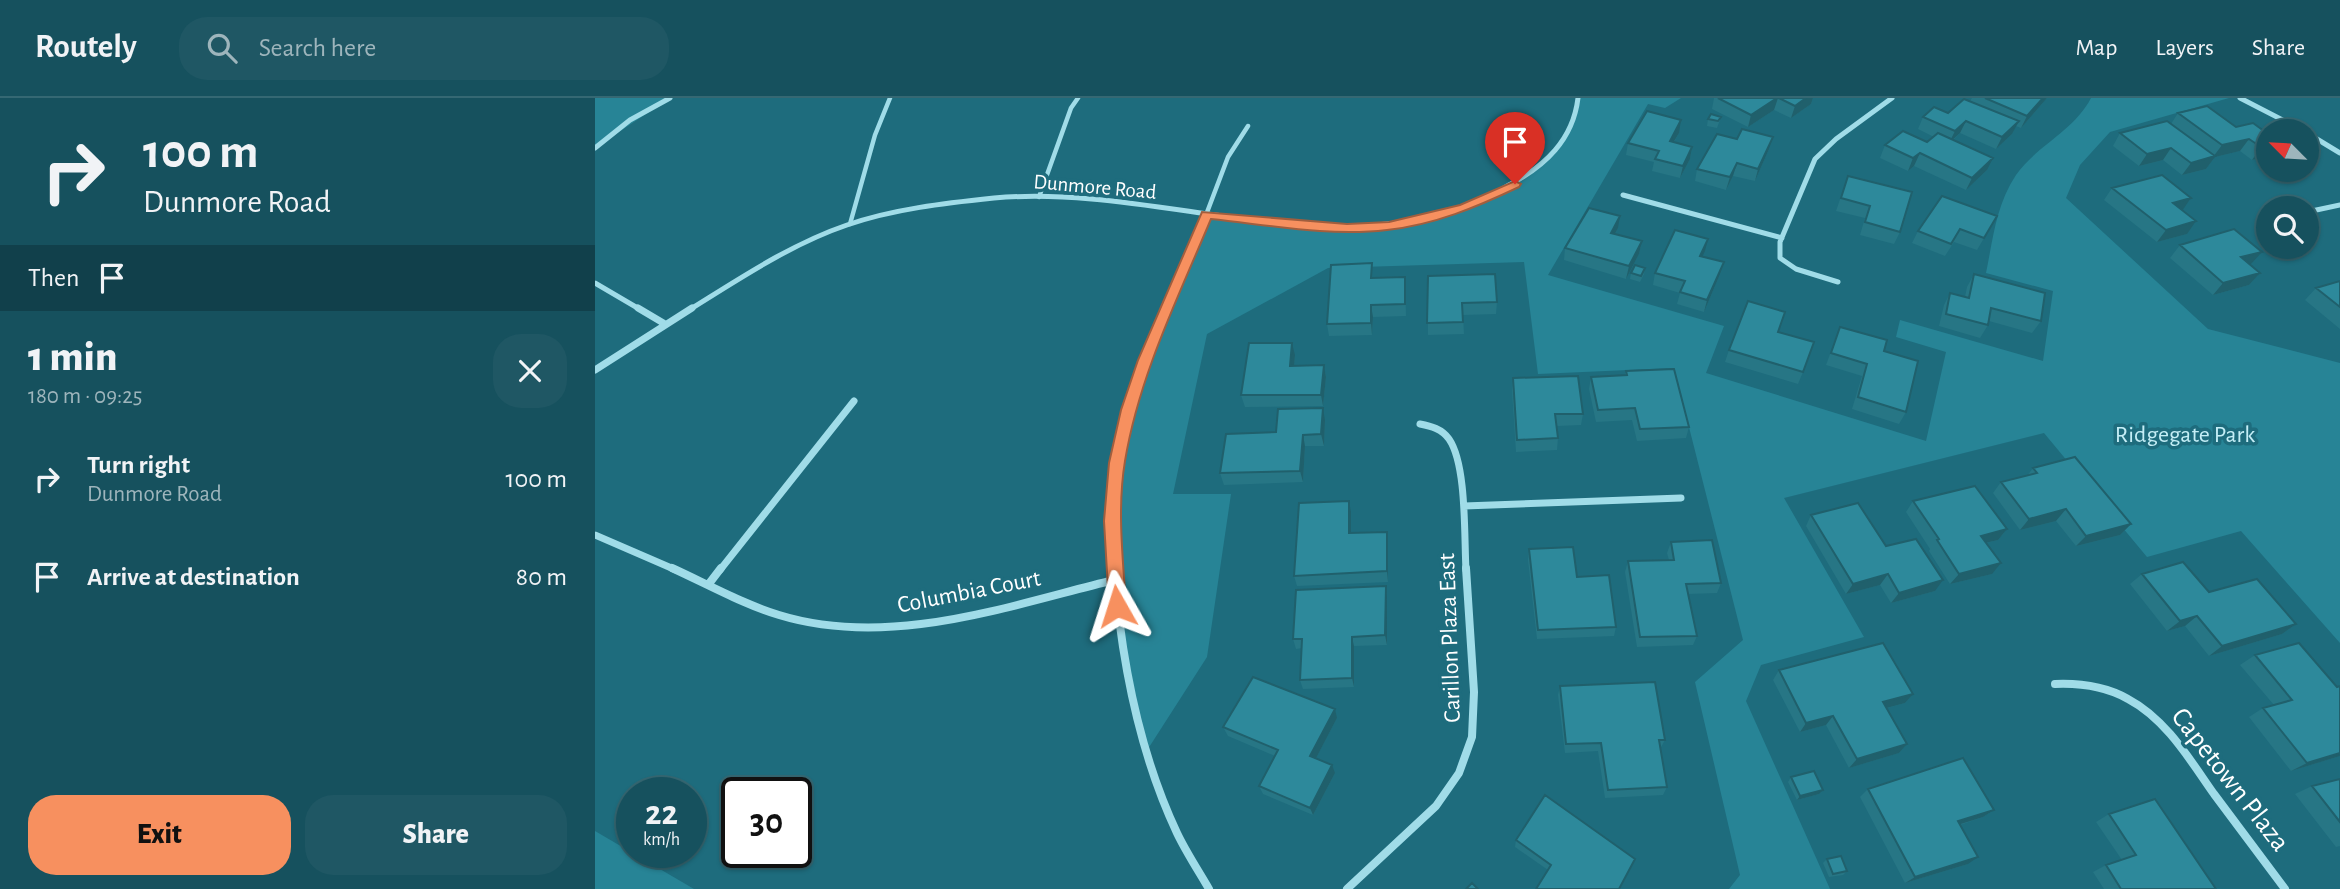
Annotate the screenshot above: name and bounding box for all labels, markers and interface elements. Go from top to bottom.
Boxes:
search box [179,17,669,80]
icon: search [203,29,241,67]
text: Routely [35,31,137,64]
text: Search here [259,35,376,61]
text: Map [2075,36,2117,60]
text: Layers [2155,36,2214,60]
text: Share [2252,36,2305,60]
pin [1485,112,1545,184]
north arrow [2256,119,2319,182]
map controls [2256,119,2319,259]
icon: arrive [1496,123,1534,161]
icon: right [28,126,119,217]
text: 100 m [143,128,259,177]
street label: Dunmore Road [1033,171,1157,203]
text: Dunmore Road [143,186,331,218]
button: search [2256,196,2319,259]
icon: arrive [93,259,131,297]
text: Then [28,265,79,291]
button: close [493,334,567,408]
text: 1 min [28,336,117,378]
text: 180 m · 09:25 [28,385,142,408]
park label: Ridgegate Park [2115,423,2255,447]
text: Turn right [87,452,190,478]
icon: right [28,460,66,498]
text: 100 m [506,466,567,492]
text: Dunmore Road [87,483,222,506]
street label: Carillon Plaza East [1435,552,1465,723]
icon: arrive [28,558,66,596]
text: Arrive at destination [87,564,300,590]
text: 80 m [516,564,567,590]
street label: Columbia Court [895,566,1043,618]
position arrow [1080,569,1154,643]
street label: Capetown Plaza [2166,703,2294,857]
speed limit sign: 30 [721,777,812,868]
button: Exit [28,795,291,875]
button: Share [305,795,567,875]
text: 22 [645,796,678,831]
text: km/h [643,831,680,849]

